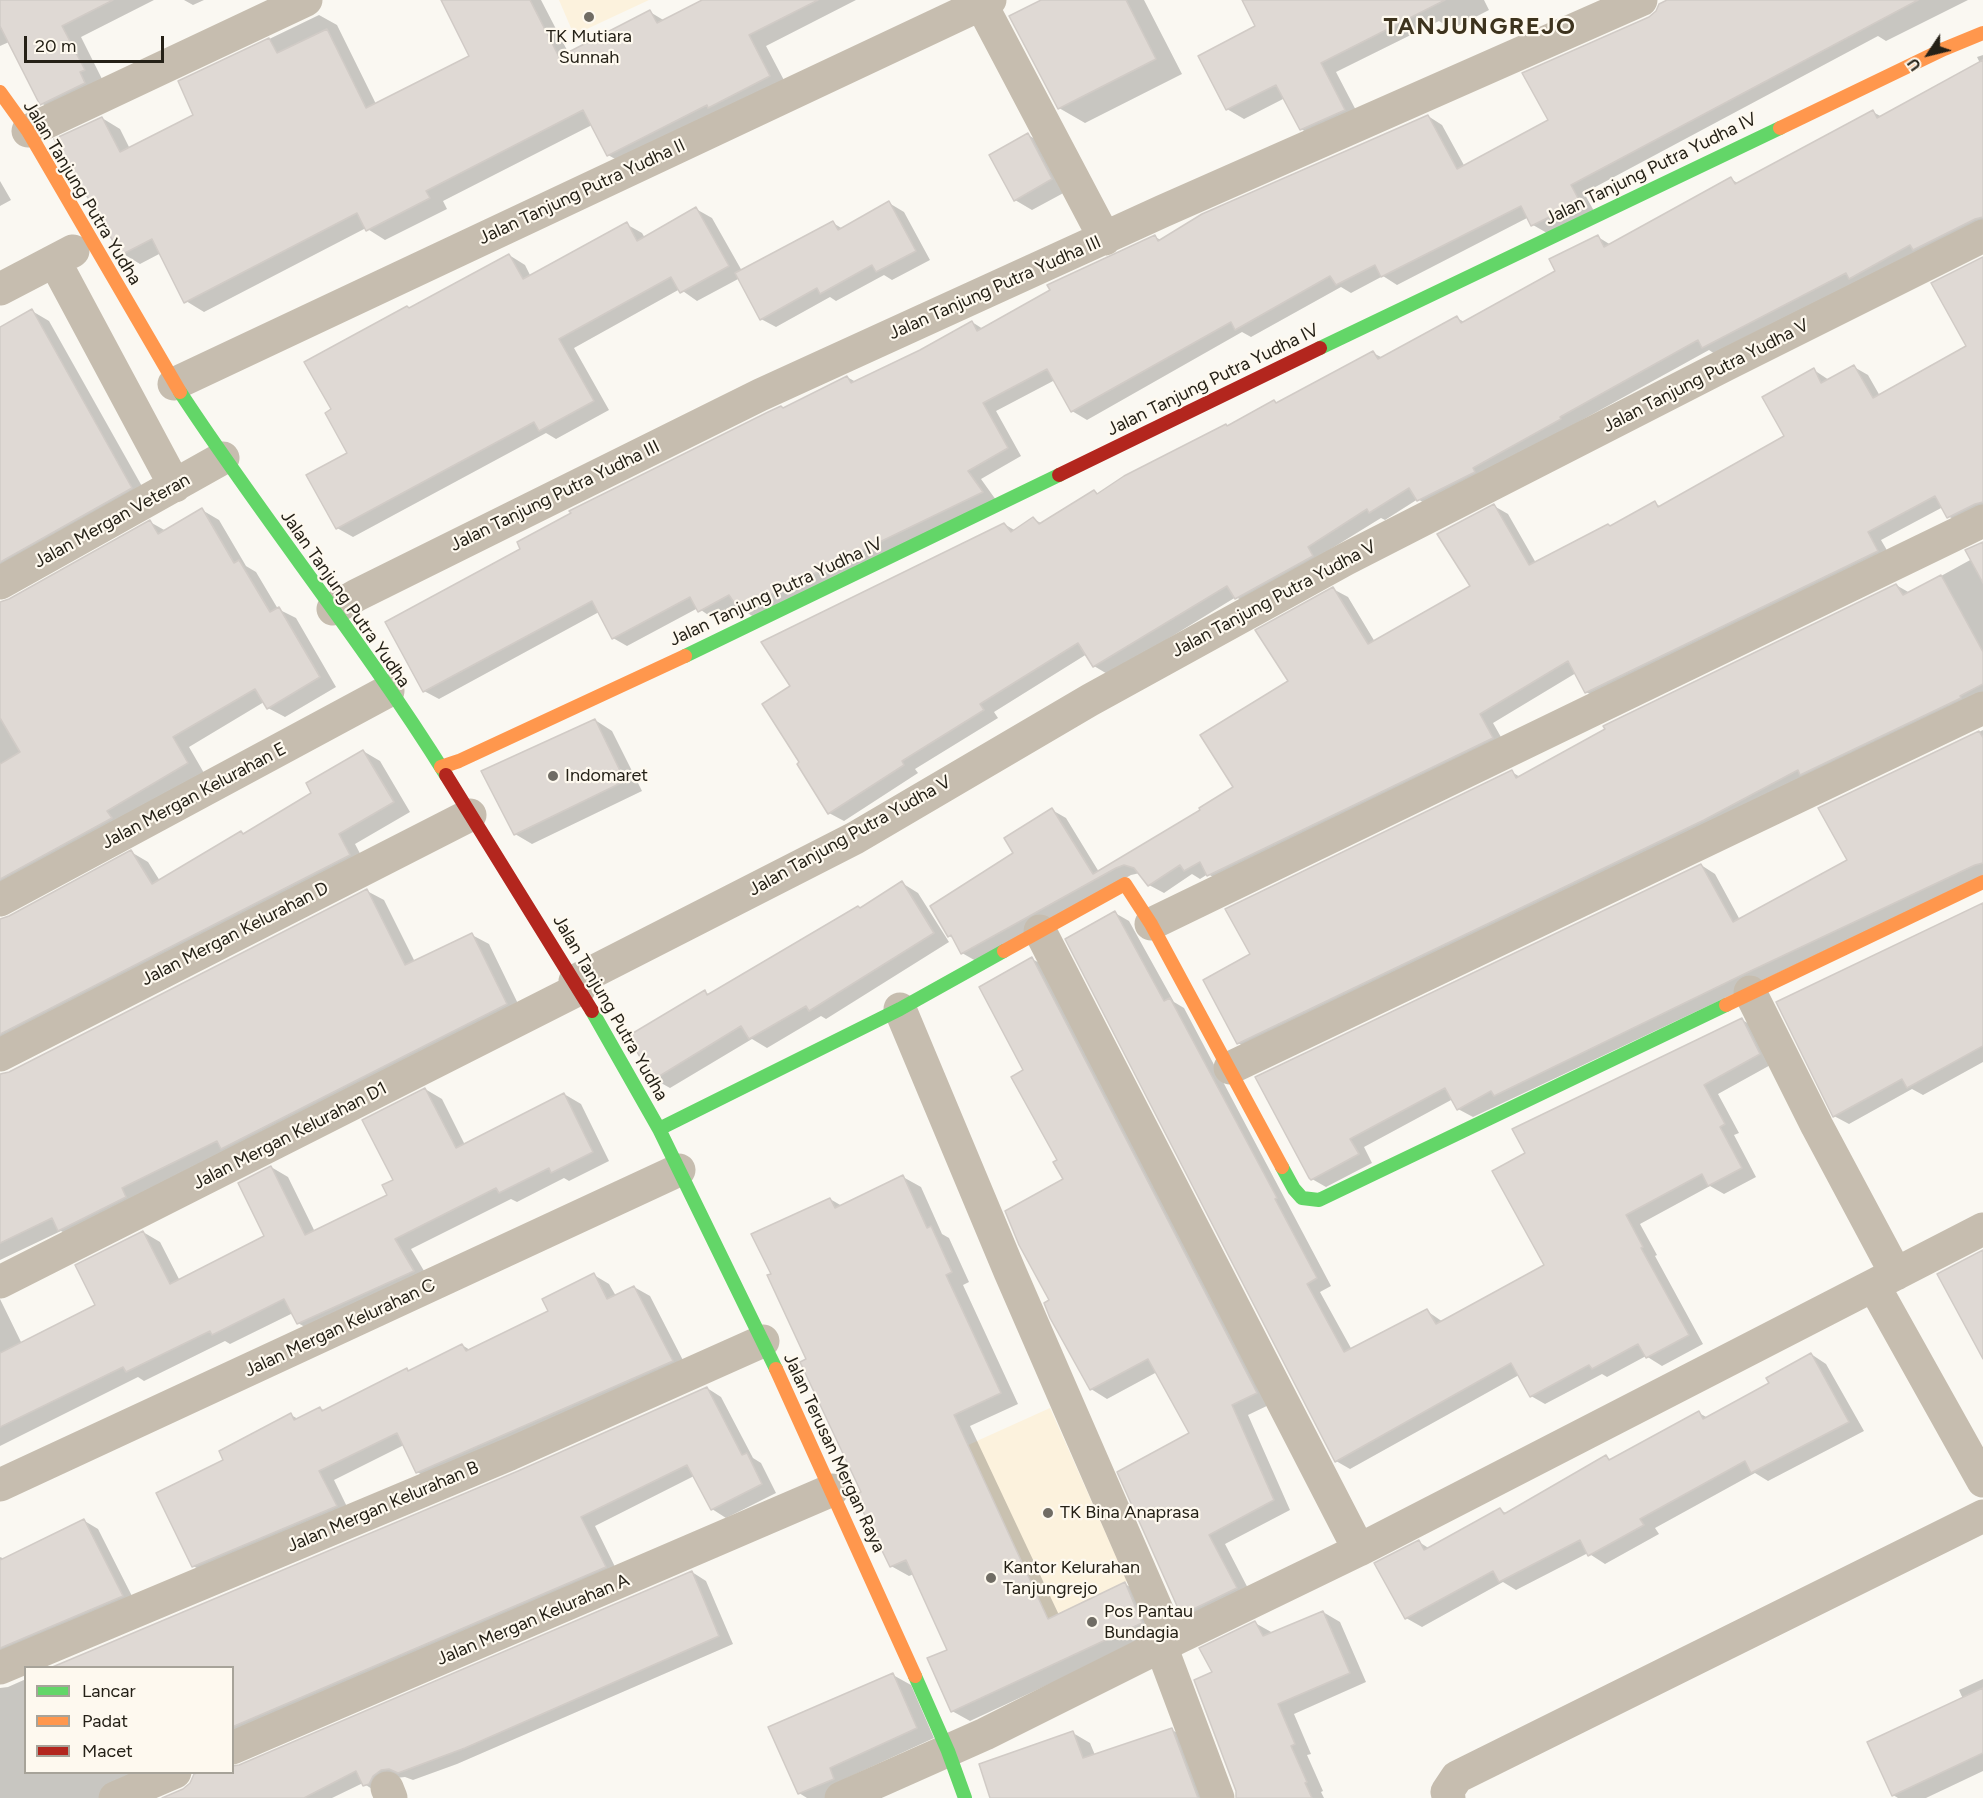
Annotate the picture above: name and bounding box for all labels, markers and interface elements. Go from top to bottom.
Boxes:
marker: TK Mutiara Sunnah [582,10,596,24]
district label: TANJUNGREJO [1384,13,1576,41]
scale bar [27,24,166,62]
north arrow [1899,24,1959,84]
place label: TK Mutiara Sunnah [546,26,632,68]
text: 20 m [35,35,76,57]
text: U [1903,55,1925,75]
street label: Jalan Tanjung Putra Yudha [18,97,146,289]
street label: Jalan Tanjung Putra Yudha IV [1542,108,1760,230]
street label: Jalan Tanjung Putra Yudha II [475,135,689,249]
street label: Jalan Tanjung Putra Yudha III [885,231,1105,345]
street label: Jalan Tanjung Putra Yudha V [1599,315,1813,437]
street label: Jalan Tanjung Putra Yudha IV [1104,319,1322,441]
street label: Jalan Tanjung Putra Yudha III [447,436,663,556]
street label: Jalan Mergan Veteran [30,469,194,573]
street label: Jalan Tanjung Putra Yudha [276,506,414,692]
street label: Jalan Tanjung Putra Yudha IV [666,533,886,651]
street label: Jalan Tanjung Putra Yudha V [1168,536,1380,662]
street label: Jalan Mergan Kelurahan E [98,738,290,854]
place label: Indomaret [565,765,648,787]
marker: Indomaret [546,769,560,783]
street label: Jalan Tanjung Putra Yudha V [745,771,955,901]
street label: Jalan Mergan Kelurahan D [138,877,332,991]
street label: Jalan Tanjung Putra Yudha [548,911,672,1105]
street label: Jalan Mergan Kelurahan D1 [189,1078,391,1194]
street label: Jalan Mergan Kelurahan C [241,1274,439,1382]
street label: Jalan Terusan Mergan Raya [778,1350,890,1556]
street label: Jalan Mergan Kelurahan B [284,1457,482,1557]
place label: TK Bina Anaprasa [1060,1502,1199,1524]
marker: TK Bina Anaprasa [1041,1506,1055,1520]
place label: Kantor Kelurahan Tanjungrejo [1003,1557,1140,1600]
street label: Jalan Mergan Kelurahan A [433,1570,633,1670]
marker: Kantor Kelurahan Tanjungrejo [984,1571,998,1585]
place label: Pos Pantau Bundagia [1104,1601,1193,1644]
marker: Pos Pantau Bundagia [1085,1615,1099,1629]
legend [24,1666,234,1774]
text: Lancar [82,1680,136,1702]
text: Padat [82,1710,128,1732]
text: Macet [82,1740,133,1762]

